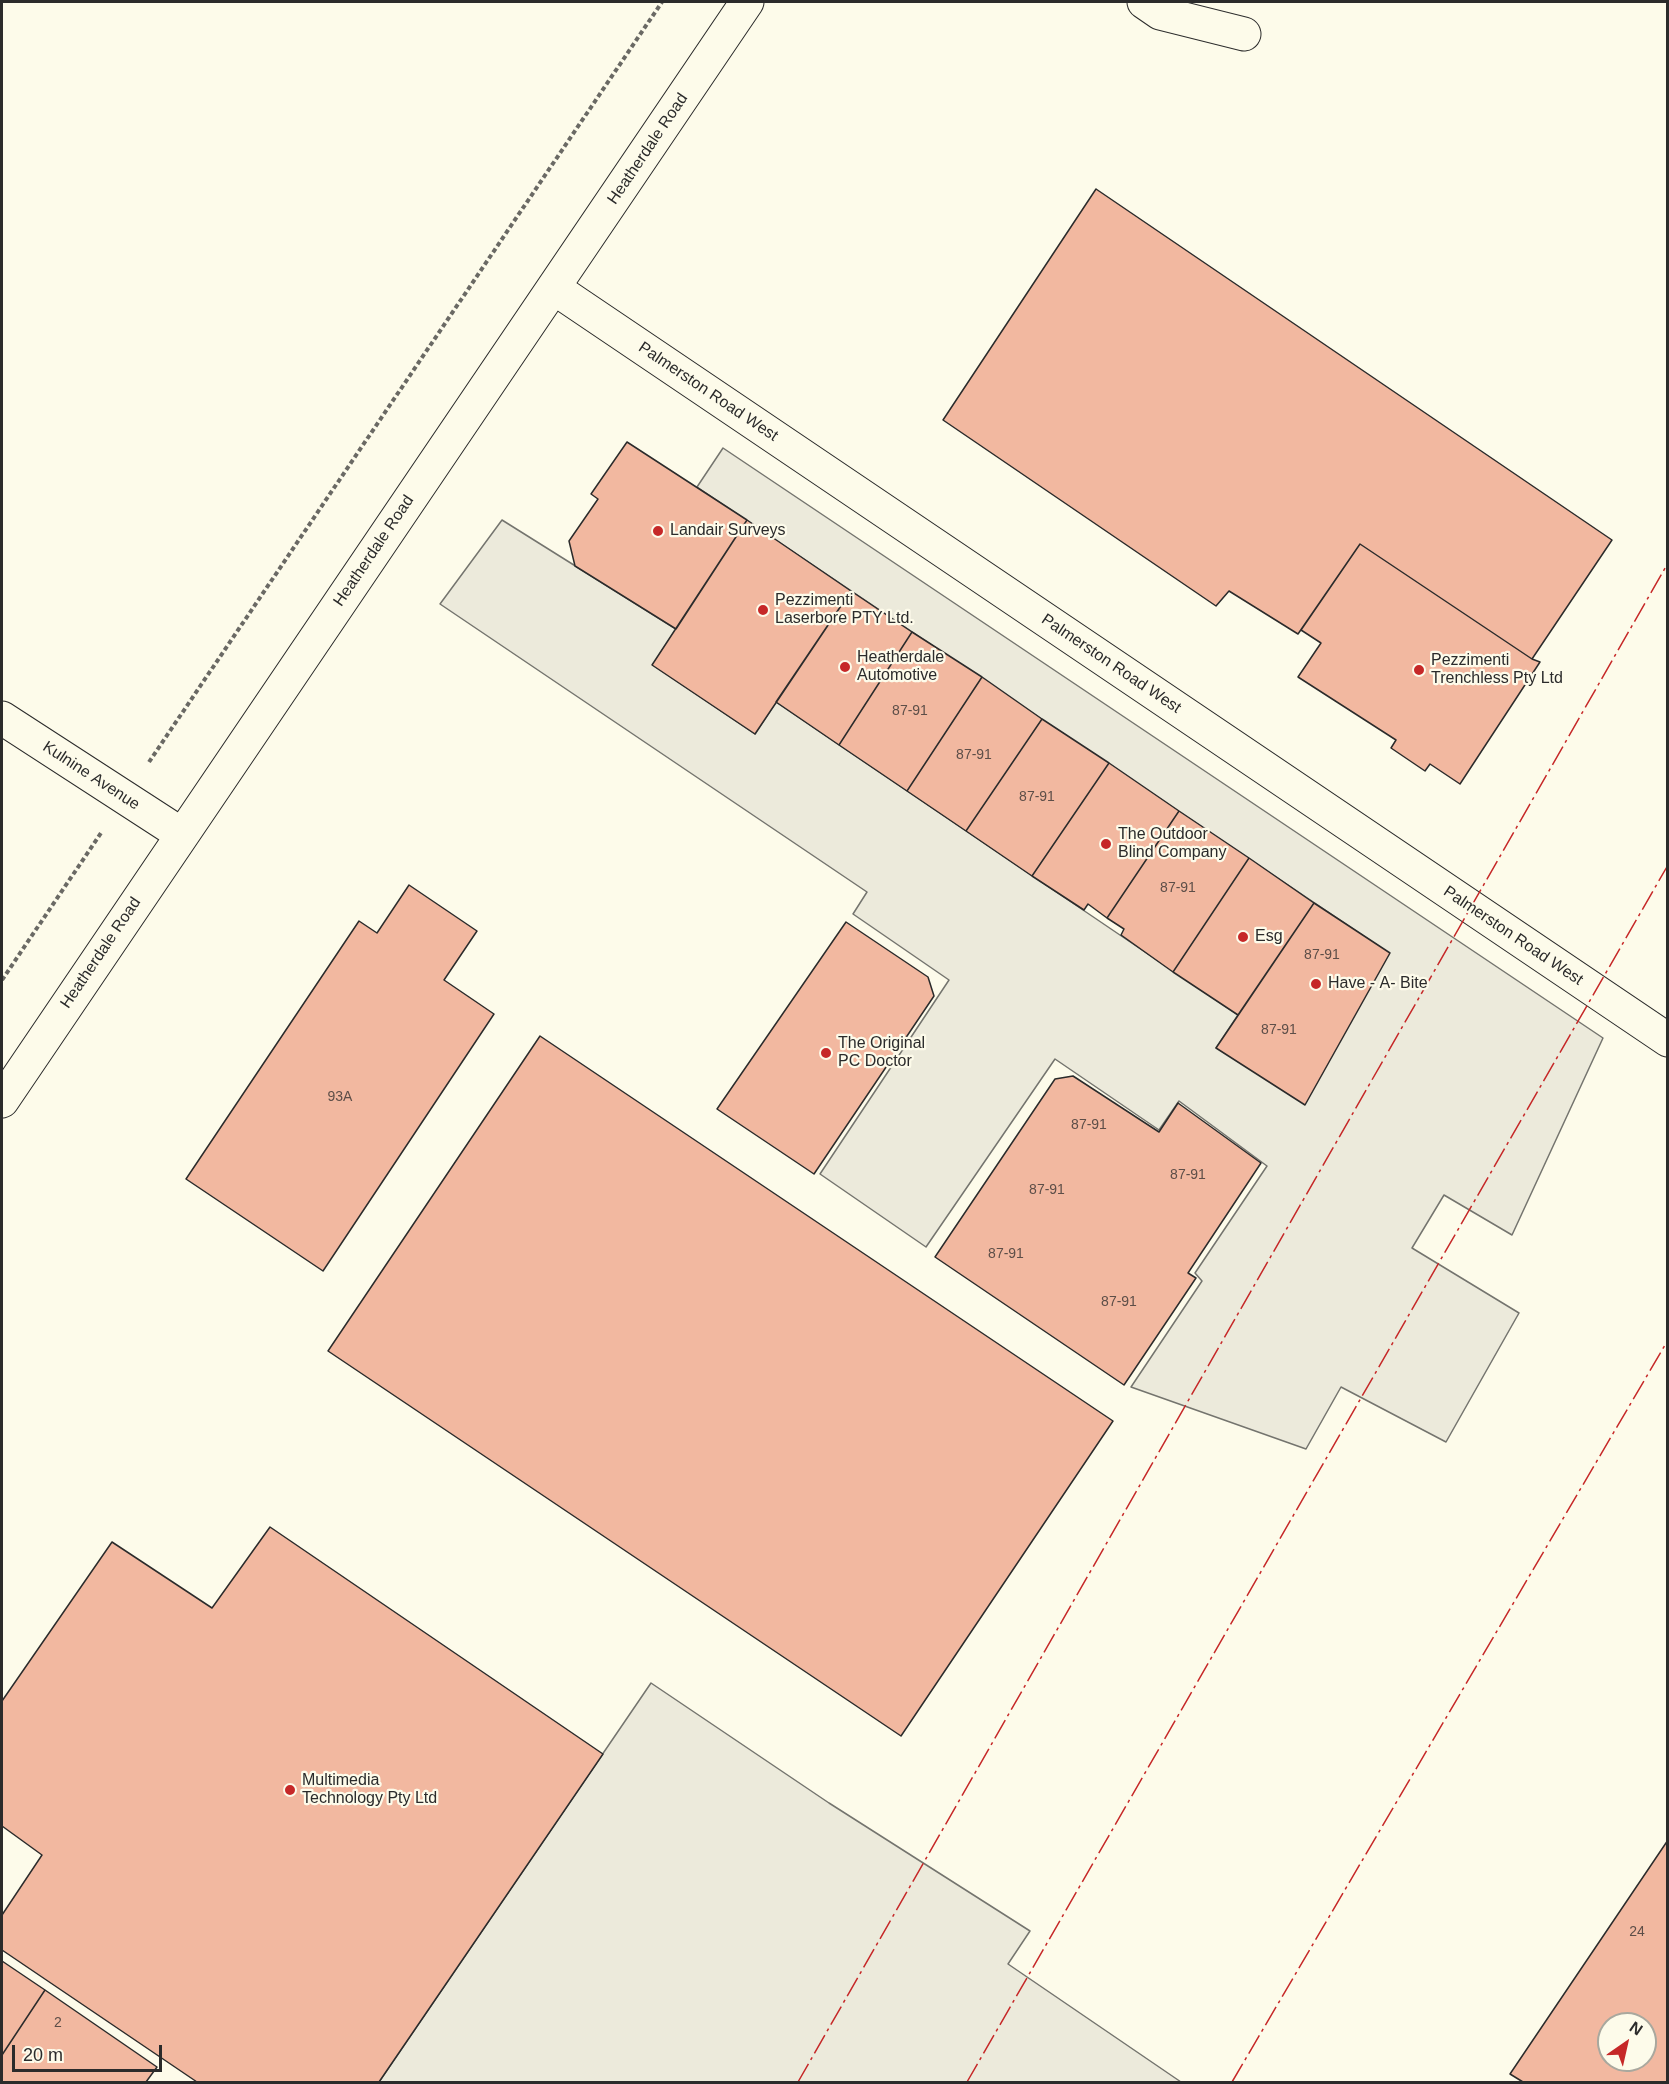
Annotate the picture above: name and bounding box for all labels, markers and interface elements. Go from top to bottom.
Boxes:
street label: Heatherdale Road [604,90,692,208]
street label: Palmerston Road West [635,338,781,446]
street label: Heatherdale Road [330,492,418,610]
place label: Landair Surveys [670,521,786,541]
marker: Landair Surveys [651,524,665,538]
place label: Pezzimenti Laserbore PTY Ltd. [775,591,914,629]
marker: Pezzimenti Laserbore PTY Ltd. [756,603,770,617]
street label: Palmerston Road West [1038,610,1184,718]
place label: Heatherdale Automotive [857,648,944,686]
place label: Pezzimenti Trenchless Pty Ltd [1431,651,1563,689]
marker: Heatherdale Automotive [838,660,852,674]
marker: Pezzimenti Trenchless Pty Ltd [1412,663,1426,677]
house number: 87-91 [892,703,928,719]
street label: Kulnine Avenue [39,738,143,814]
house number: 87-91 [956,747,992,763]
house number: 87-91 [1019,789,1055,805]
place label: The Outdoor Blind Company [1118,825,1226,863]
marker: The Outdoor Blind Company [1099,837,1113,851]
house number: 87-91 [1160,880,1196,896]
street label: Palmerston Road West [1440,882,1586,990]
street label: Heatherdale Road [57,894,145,1012]
place label: Esg [1255,927,1283,947]
marker: Esg [1236,930,1250,944]
house number: 87-91 [1304,947,1340,963]
place label: Have - A- Bite [1328,974,1428,994]
marker: Have - A- Bite [1309,977,1323,991]
house number: 87-91 [1261,1022,1297,1038]
place label: The Original PC Doctor [838,1034,925,1072]
marker: The Original PC Doctor [819,1046,833,1060]
house number: 93A [328,1089,352,1105]
house number: 87-91 [1071,1117,1107,1133]
house number: 87-91 [1170,1167,1206,1183]
house number: 87-91 [1029,1182,1065,1198]
house number: 87-91 [988,1246,1024,1262]
house number: 87-91 [1101,1294,1137,1310]
place label: Multimedia Technology Pty Ltd [302,1771,437,1809]
marker: Multimedia Technology Pty Ltd [283,1783,297,1797]
house number: 24 [1629,1924,1645,1940]
north arrow [1597,2012,1657,2072]
house number: 2 [54,2015,62,2031]
text: N [1627,2018,1646,2039]
scale bar [15,2033,165,2071]
text: 20 m [23,2045,63,2065]

